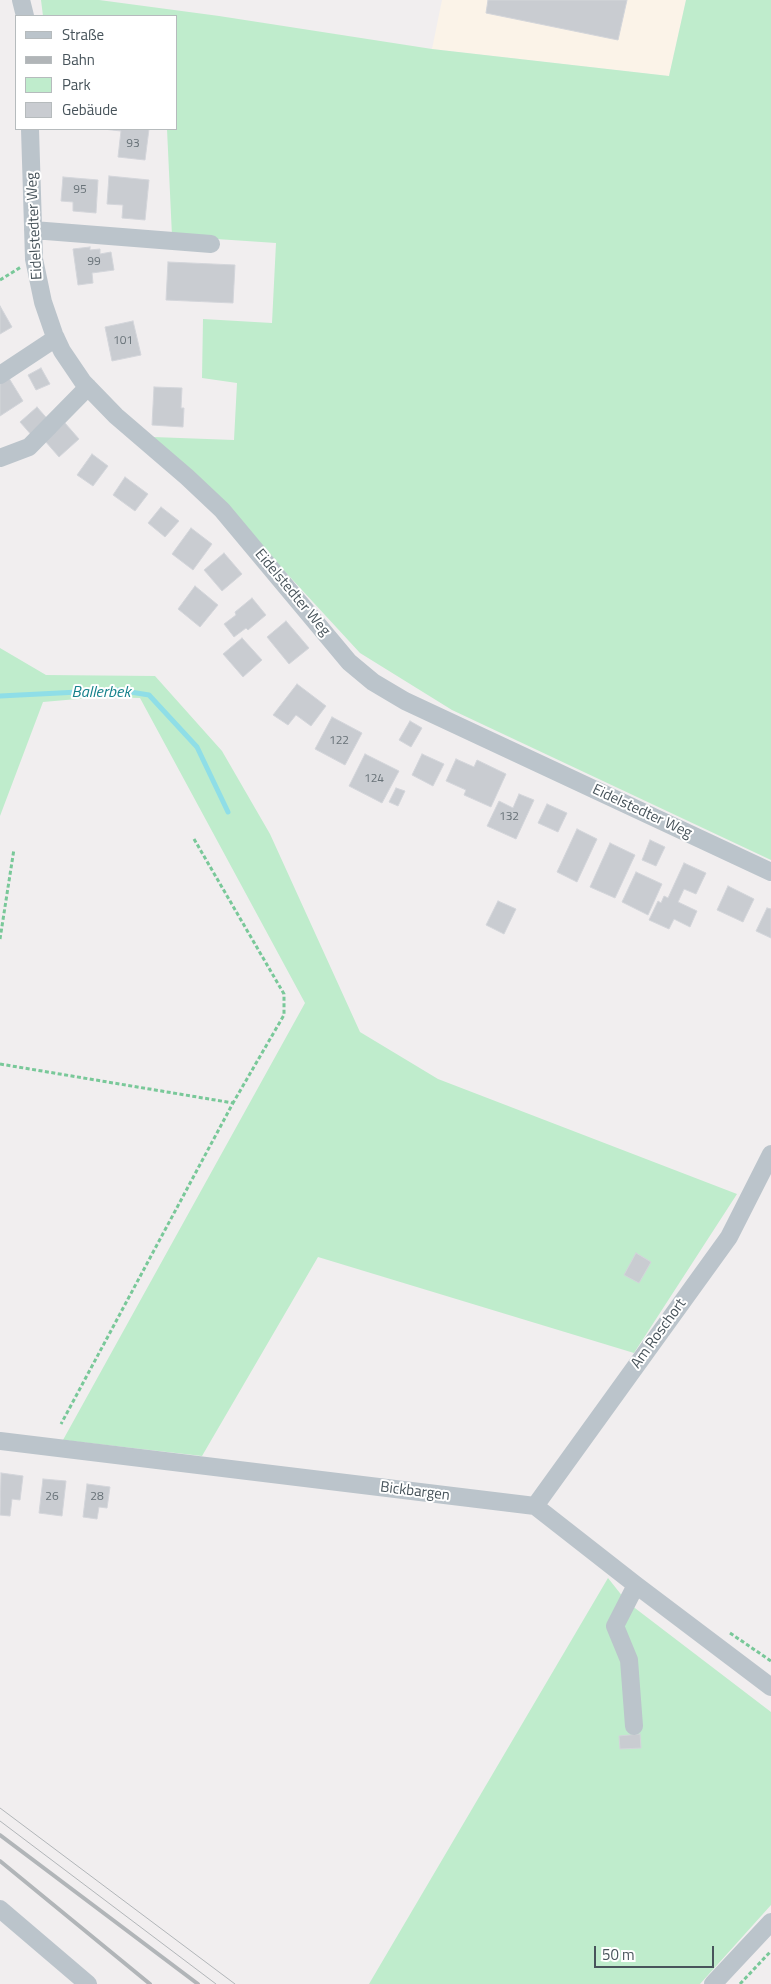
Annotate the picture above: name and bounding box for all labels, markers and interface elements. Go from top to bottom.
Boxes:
legend [15,15,178,130]
text: Straße [62,23,104,46]
text: Bahn [62,48,95,71]
text: Park [62,73,91,96]
text: Gebäude [62,98,118,121]
house number: 93 [126,137,140,151]
street label: Eidelstedter Weg [23,172,47,280]
house number: 95 [73,183,87,197]
house number: 99 [87,255,101,269]
house number: 101 [113,334,133,348]
street label: Eidelstedter Weg [250,546,334,640]
water label: Ballerbek [71,683,131,703]
house number: 122 [329,734,349,748]
house number: 124 [364,772,384,786]
street label: Eidelstedter Weg [589,781,695,843]
house number: 132 [499,810,519,824]
street label: Am Roschort [628,1296,690,1372]
street label: Bickbargen [379,1479,451,1505]
house number: 26 [45,1490,59,1504]
house number: 28 [90,1490,104,1504]
scale bar [596,1936,716,1968]
text: 50 m [602,1943,635,1966]

